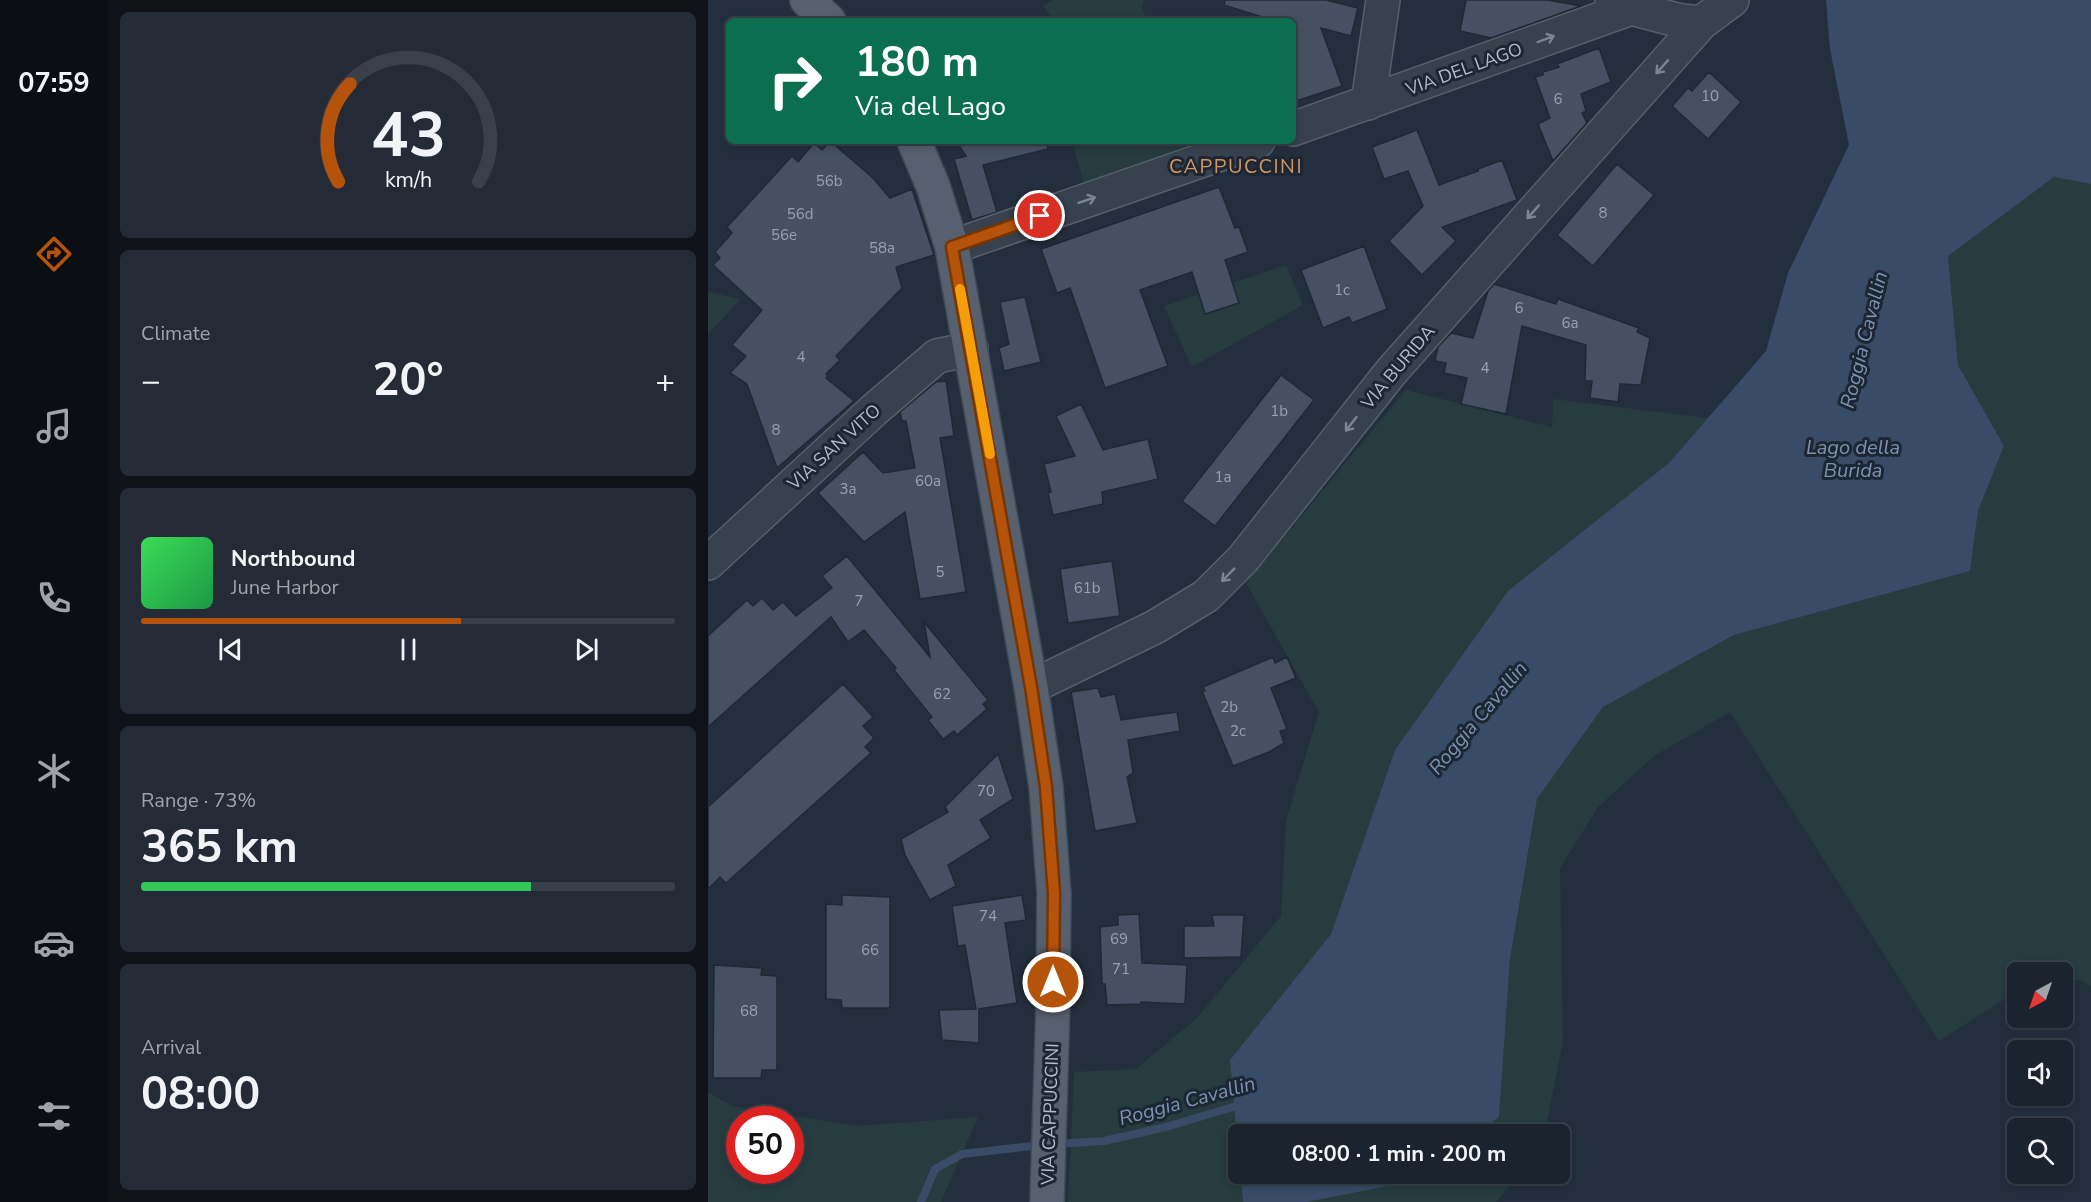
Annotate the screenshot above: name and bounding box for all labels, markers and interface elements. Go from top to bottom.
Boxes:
one-way arrow [1536,32,1555,43]
text: 180 m [855,34,979,91]
street label: VIA DEL LAGO [1402,37,1526,102]
icon: right [756,42,834,120]
one-way arrow [1655,59,1669,74]
text: 07:59 [18,65,90,102]
house number: 10 [1701,86,1719,106]
text: Via del Lago [855,88,1006,125]
house number: 6 [1553,89,1563,109]
text: 43 [371,93,445,178]
district label: CAPPUCCINI [1169,153,1303,180]
text: km/h [384,165,432,195]
house number: 56b [816,171,843,191]
pin [1014,190,1065,241]
one-way arrow [1077,194,1096,205]
icon: arrive [1023,199,1056,232]
house number: 8 [1598,203,1608,223]
house number: 56d [787,204,813,224]
one-way arrow [1526,205,1540,220]
house number: 56e [771,225,797,245]
icon: directions [33,233,75,275]
house number: 58a [869,238,895,258]
water label: Roggia Cavallin [1834,269,1894,411]
house number: 1c [1334,280,1350,300]
house number: 6 [1514,298,1524,318]
house number: 6a [1562,313,1578,333]
text: Climate [141,320,210,347]
street label: VIA BURIDA [1355,320,1440,415]
house number: 4 [796,347,806,367]
text: 20° [372,350,444,411]
house number: 4 [1480,358,1490,378]
text: − [141,359,161,404]
text: + [655,359,675,404]
street label: VIA SAN VITO [781,399,886,496]
house number: 1b [1270,401,1288,421]
icon: music [33,405,75,447]
one-way arrow [1345,416,1358,432]
house number: 8 [771,420,781,440]
water label: Lago della Burida [1806,434,1900,484]
house number: 1a [1215,467,1231,487]
house number: 60a [915,471,941,491]
house number: 3a [840,479,856,499]
text: Northbound [231,544,355,574]
house number: 5 [935,562,945,582]
one-way arrow [1220,567,1235,582]
text: June Harbor [231,574,339,601]
icon: phone [33,577,75,619]
house number: 61b [1074,578,1101,598]
house number: 7 [854,591,864,611]
icon: previous [214,633,247,666]
icon: pause [392,633,425,666]
icon: next [570,633,603,666]
water label: Roggia Cavallin [1423,656,1533,780]
house number: 62 [933,684,951,704]
house number: 2b [1220,697,1238,717]
house number: 2c [1230,721,1246,741]
icon: climate [33,750,75,792]
house number: 70 [977,781,995,801]
text: Range · 73% [141,787,256,814]
text: 365 km [141,817,298,878]
house number: 74 [979,906,997,926]
icon: car [33,922,75,964]
house number: 69 [1110,929,1128,949]
house number: 66 [861,940,879,960]
position arrow [1021,950,1085,1014]
house number: 71 [1112,959,1130,979]
north arrow [2007,962,2073,1028]
map controls [2007,962,2073,1184]
house number: 68 [740,1001,758,1021]
text: Arrival [141,1034,201,1061]
button: sound [2007,1040,2073,1106]
street label: VIA CAPPUCCINI [1035,1043,1064,1186]
text: 08:00 [141,1064,260,1125]
water label: Roggia Cavallin [1116,1070,1258,1132]
icon: filters [33,1095,75,1137]
speed limit sign: 50 [726,1106,804,1184]
button: search [2007,1118,2073,1184]
text: 08:00 · 1 min · 200 m [1292,1139,1506,1169]

